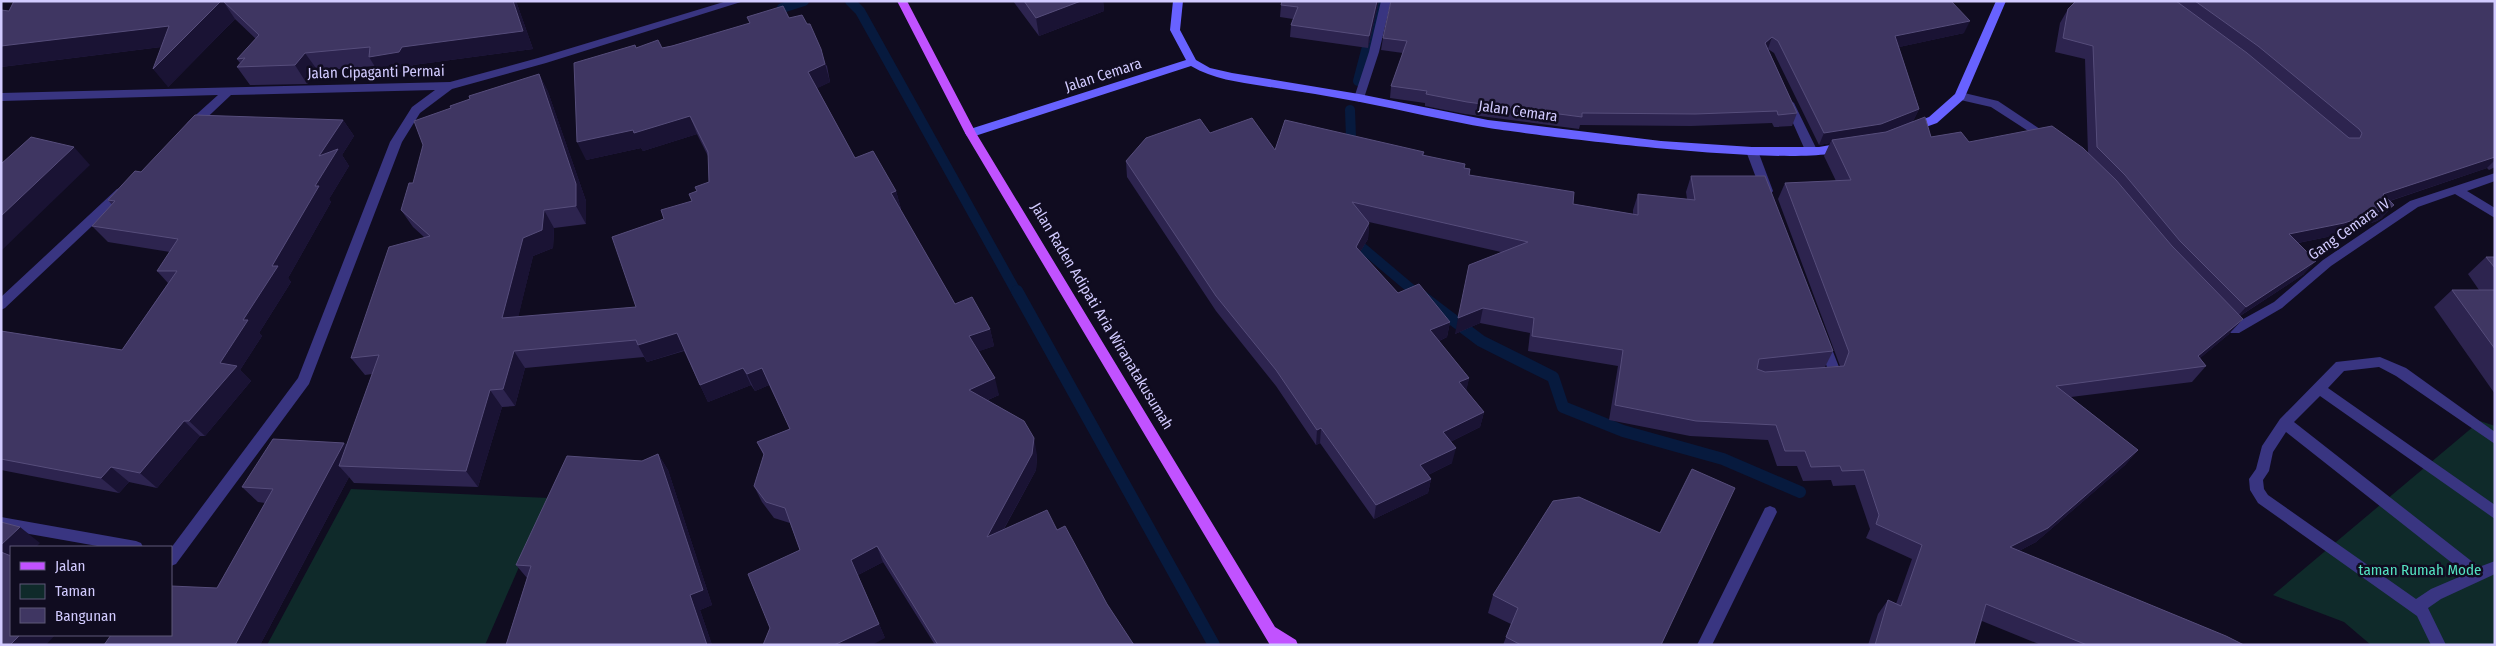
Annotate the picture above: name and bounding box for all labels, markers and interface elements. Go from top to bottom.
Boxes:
street label: Jalan Cemara [1062,54,1144,96]
street label: Jalan Cipaganti Permai [307,62,445,82]
street label: Jalan Cemara [1477,97,1559,125]
street label: Gang Cemara IV [2305,194,2393,264]
street label: Jalan Raden Adipati Aria Wiranatakusumah [1027,199,1177,433]
legend [10,546,172,636]
text: Jalan [55,557,85,575]
park label: taman Rumah Mode [2359,561,2481,579]
text: Taman [55,582,95,600]
text: Bangunan [55,607,116,625]

